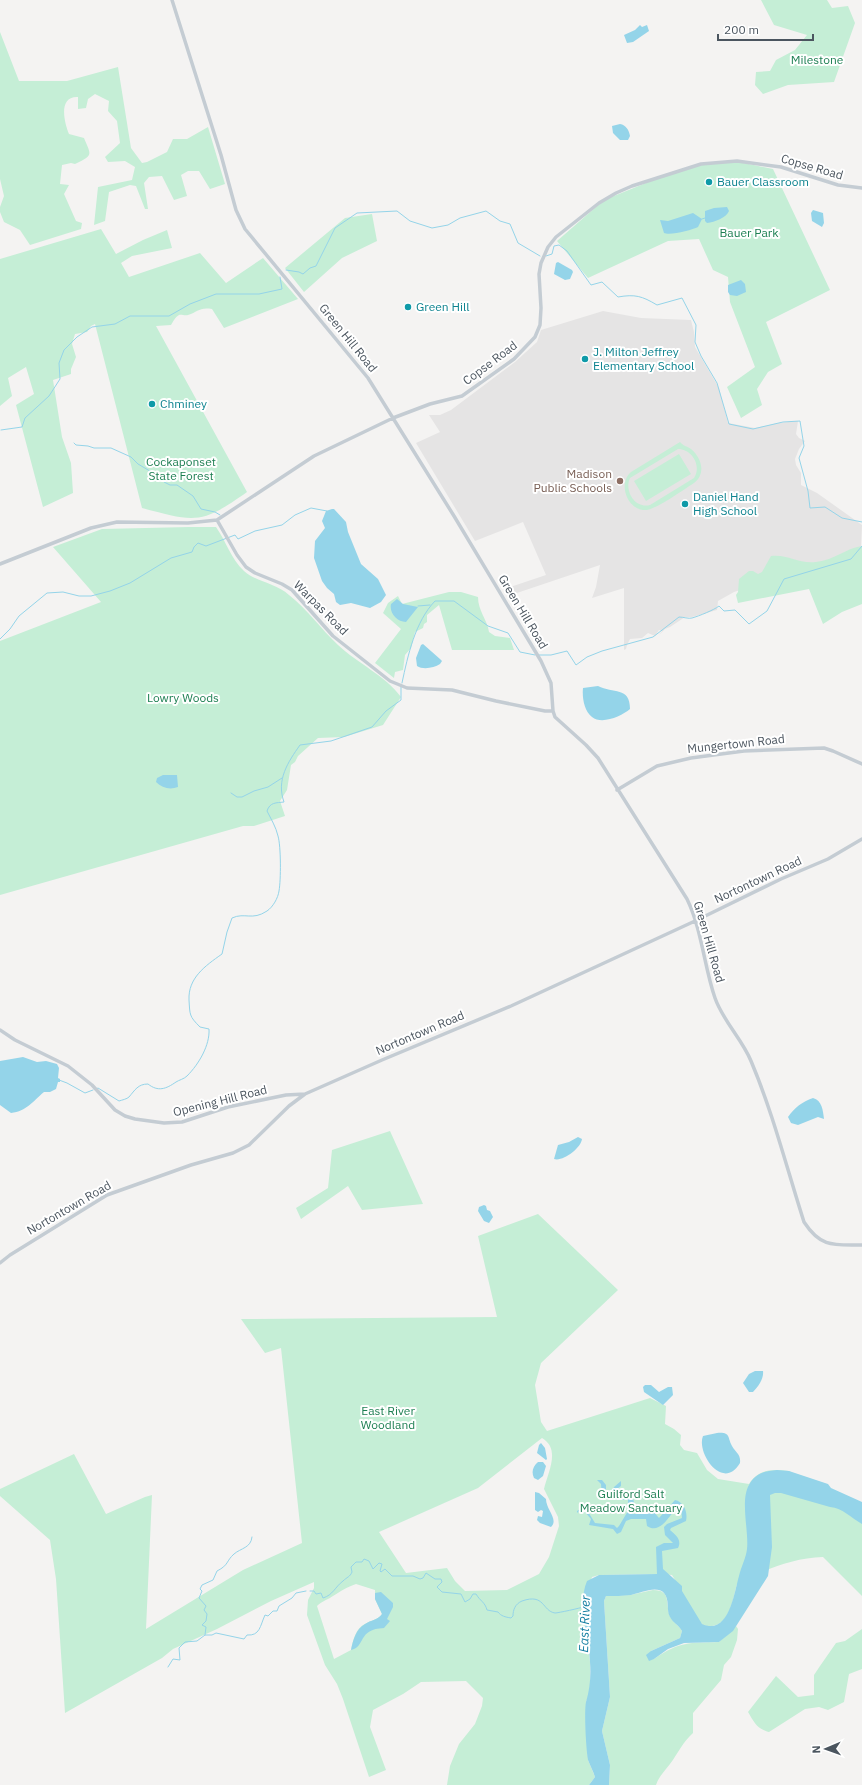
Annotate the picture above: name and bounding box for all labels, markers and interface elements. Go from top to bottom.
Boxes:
scale bar [718,16,813,42]
text: 200 m [724,22,759,37]
park label: Milestone [791,52,844,67]
street label: Copse Road [779,150,845,183]
place label: Bauer Classroom [717,174,809,189]
marker: Bauer Classroom [704,177,714,187]
park label: Bauer Park [719,225,779,240]
place label: Green Hill [416,299,469,314]
street label: Green Hill Road [316,300,381,375]
marker: Green Hill [403,302,413,312]
street label: Copse Road [460,337,520,388]
place label: J. Milton Jeffrey Elementary School [593,344,694,373]
marker: J. Milton Jeffrey Elementary School [580,354,590,364]
place label: Chminey [160,396,207,411]
marker: Chminey [147,399,157,409]
park label: Cockaponset State Forest [146,454,216,483]
place label: Madison Public Schools [533,466,612,495]
marker: Madison Public Schools [615,476,625,486]
place label: Daniel Hand High School [693,489,759,518]
marker: Daniel Hand High School [680,499,690,509]
street label: Green Hill Road [495,572,551,652]
street label: Warpas Road [291,577,352,638]
park label: Lowry Woods [147,690,219,705]
street label: Mungertown Road [686,731,785,756]
street label: Nortontown Road [712,853,804,906]
street label: Green Hill Road [691,899,728,984]
street label: Nortontown Road [373,1007,466,1058]
street label: Opening Hill Road [171,1082,268,1119]
street label: Nortontown Road [24,1177,113,1238]
park label: East River Woodland [361,1403,415,1432]
park label: Guilford Salt Meadow Sanctuary [580,1486,682,1515]
water label: East River [575,1594,594,1653]
north arrow [806,1729,846,1769]
text: N [809,1745,823,1754]

